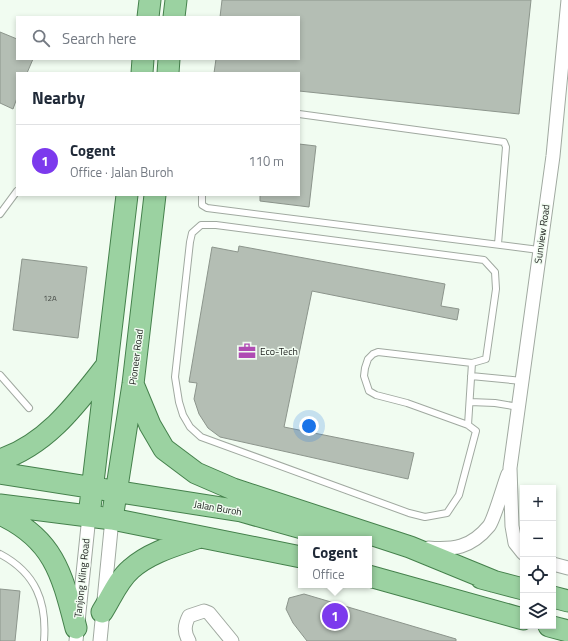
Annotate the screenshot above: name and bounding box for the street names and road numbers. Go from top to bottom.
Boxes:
street label: Sunview Road [530,203,554,265]
street label: Pioneer Road [125,328,147,386]
street label: Jalan Buroh [193,496,243,520]
street label: Tanjong Kling Road [70,538,94,618]

